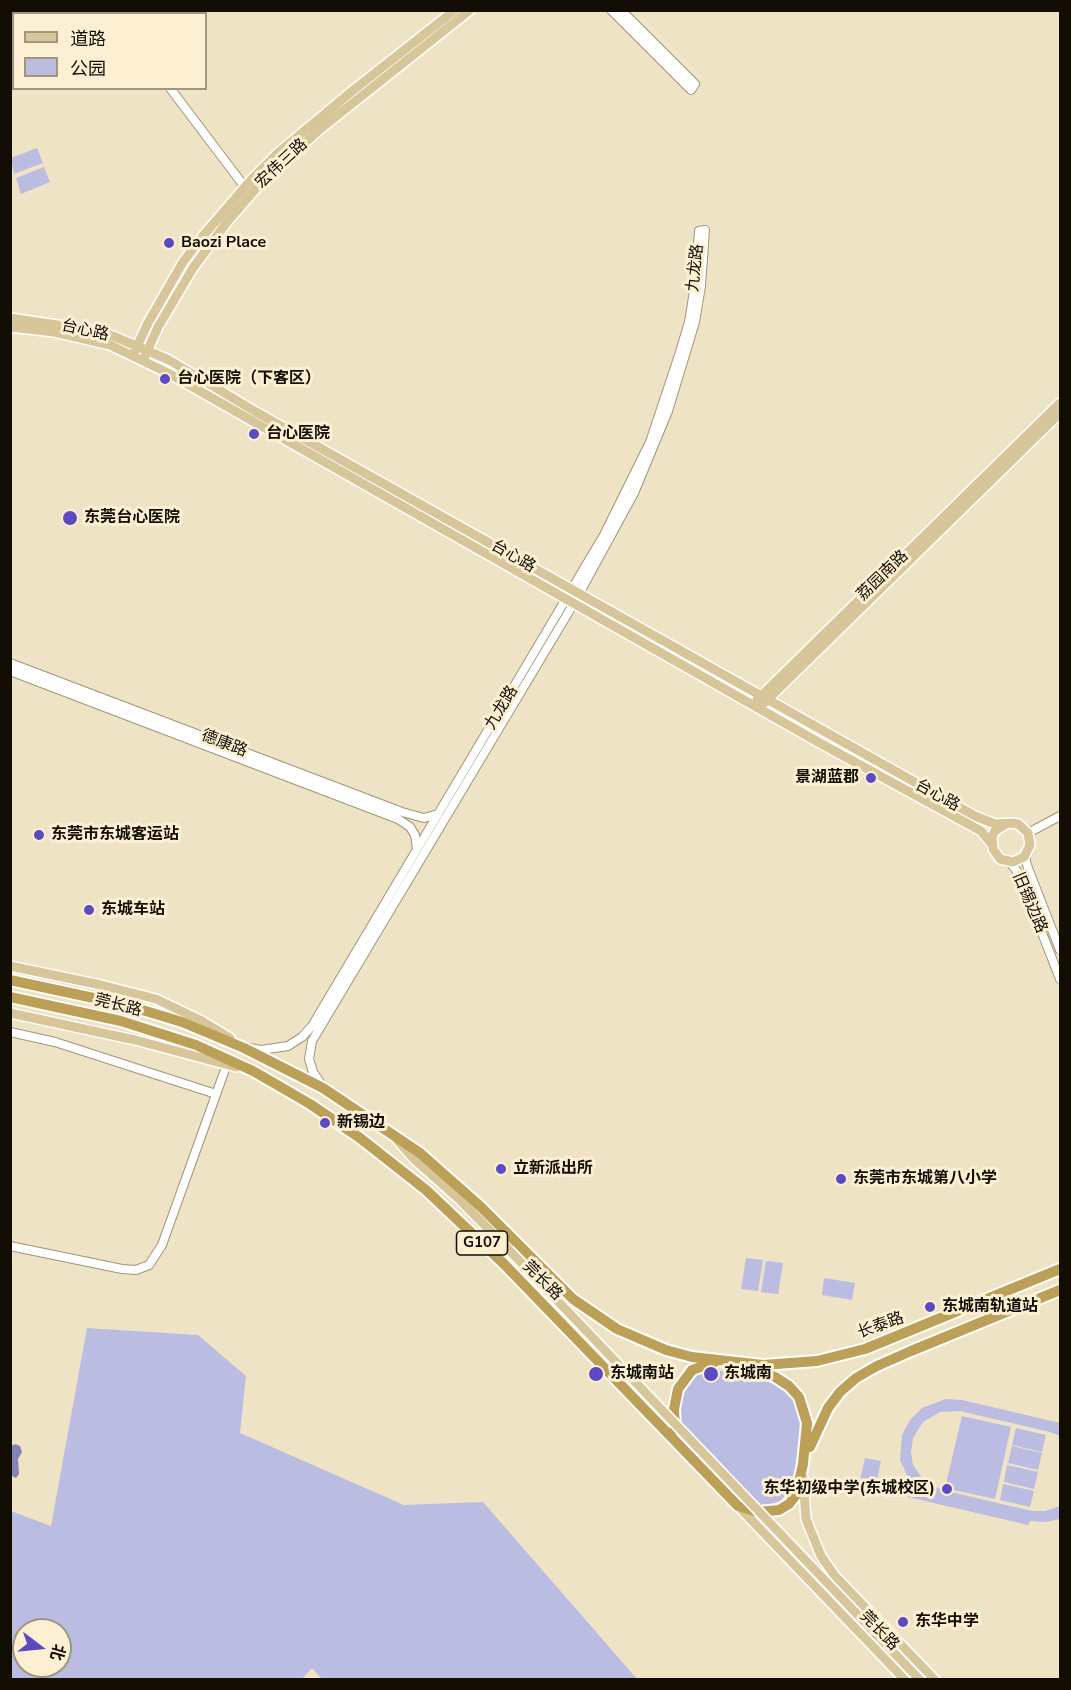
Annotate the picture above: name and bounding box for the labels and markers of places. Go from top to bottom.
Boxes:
place label: Baozi Place [181,233,266,253]
marker: Baozi Place [162,236,176,250]
place label: 台心医院（下客区） [177,369,321,389]
marker: 台心医院（下客区） [158,372,172,386]
place label: 台心医院 [266,424,330,444]
marker: 台心医院 [247,427,261,441]
place label: 东莞台心医院 [84,508,180,528]
marker: 东莞台心医院 [61,509,79,527]
place label: 景湖蓝郡 [795,768,859,788]
marker: 景湖蓝郡 [864,771,878,785]
place label: 东莞市东城客运站 [51,825,179,845]
marker: 东莞市东城客运站 [32,828,46,842]
place label: 东城车站 [101,900,165,920]
marker: 东城车站 [82,903,96,917]
place label: 新锡边 [337,1113,385,1133]
marker: 新锡边 [318,1116,332,1130]
place label: 立新派出所 [513,1159,593,1179]
marker: 立新派出所 [494,1162,508,1176]
place label: 东莞市东城第八小学 [853,1169,997,1189]
marker: 东莞市东城第八小学 [834,1172,848,1186]
place label: 东城南轨道站 [942,1297,1038,1317]
marker: 东城南轨道站 [923,1300,937,1314]
place label: 东城南站 [610,1364,674,1384]
place label: 东城南 [724,1364,772,1384]
marker: 东城南站 [587,1365,605,1383]
marker: 东城南 [702,1365,720,1383]
place label: 东华初级中学(东城校区) [764,1479,935,1499]
marker: 东华初级中学(东城校区) [940,1482,954,1496]
place label: 东华中学 [915,1612,979,1632]
marker: 东华中学 [896,1615,910,1629]

